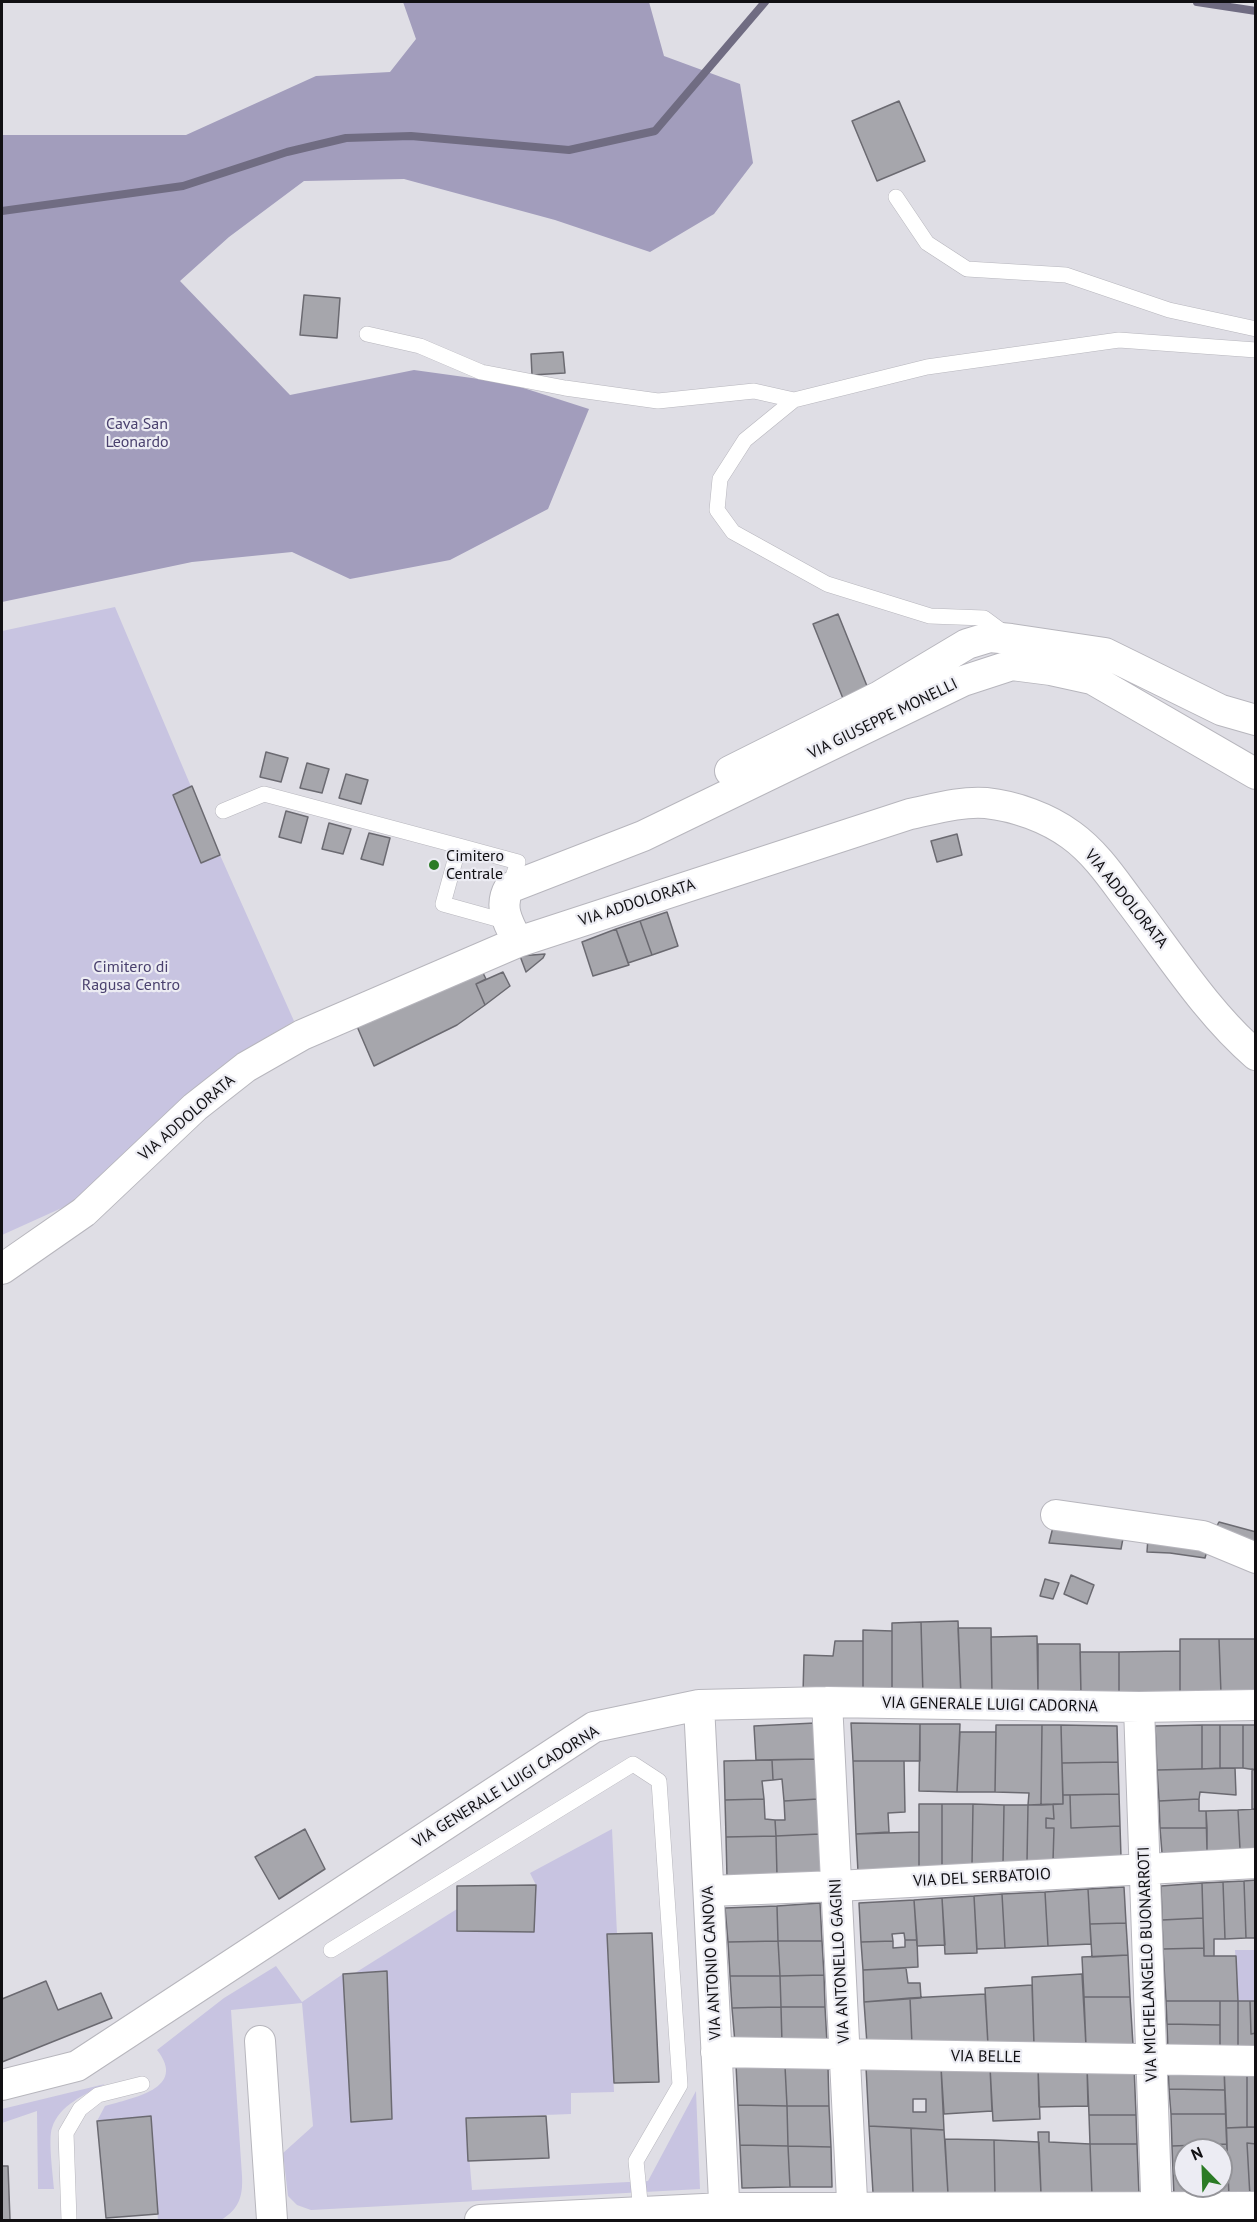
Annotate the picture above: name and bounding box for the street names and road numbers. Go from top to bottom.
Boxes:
street label: VIA GIUSEPPE MONELLI [805,674,961,764]
street label: VIA ADDOLORATA [1080,846,1172,952]
street label: VIA ADDOLORATA [576,875,698,931]
street label: VIA ADDOLORATA [135,1071,239,1165]
street label: VIA GENERALE LUIGI CADORNA [882,1694,1098,1716]
street label: VIA GENERALE LUIGI CADORNA [409,1722,603,1852]
street label: VIA MICHELANGELO BUONARROTI [1134,1846,1162,2082]
street label: VIA DEL SERBATOIO [913,1865,1051,1891]
street label: VIA ANTONELLO GAGINI [826,1878,854,2044]
street label: VIA ANTONIO CANOVA [698,1885,726,2041]
street label: VIA BELLE [951,2047,1021,2067]

